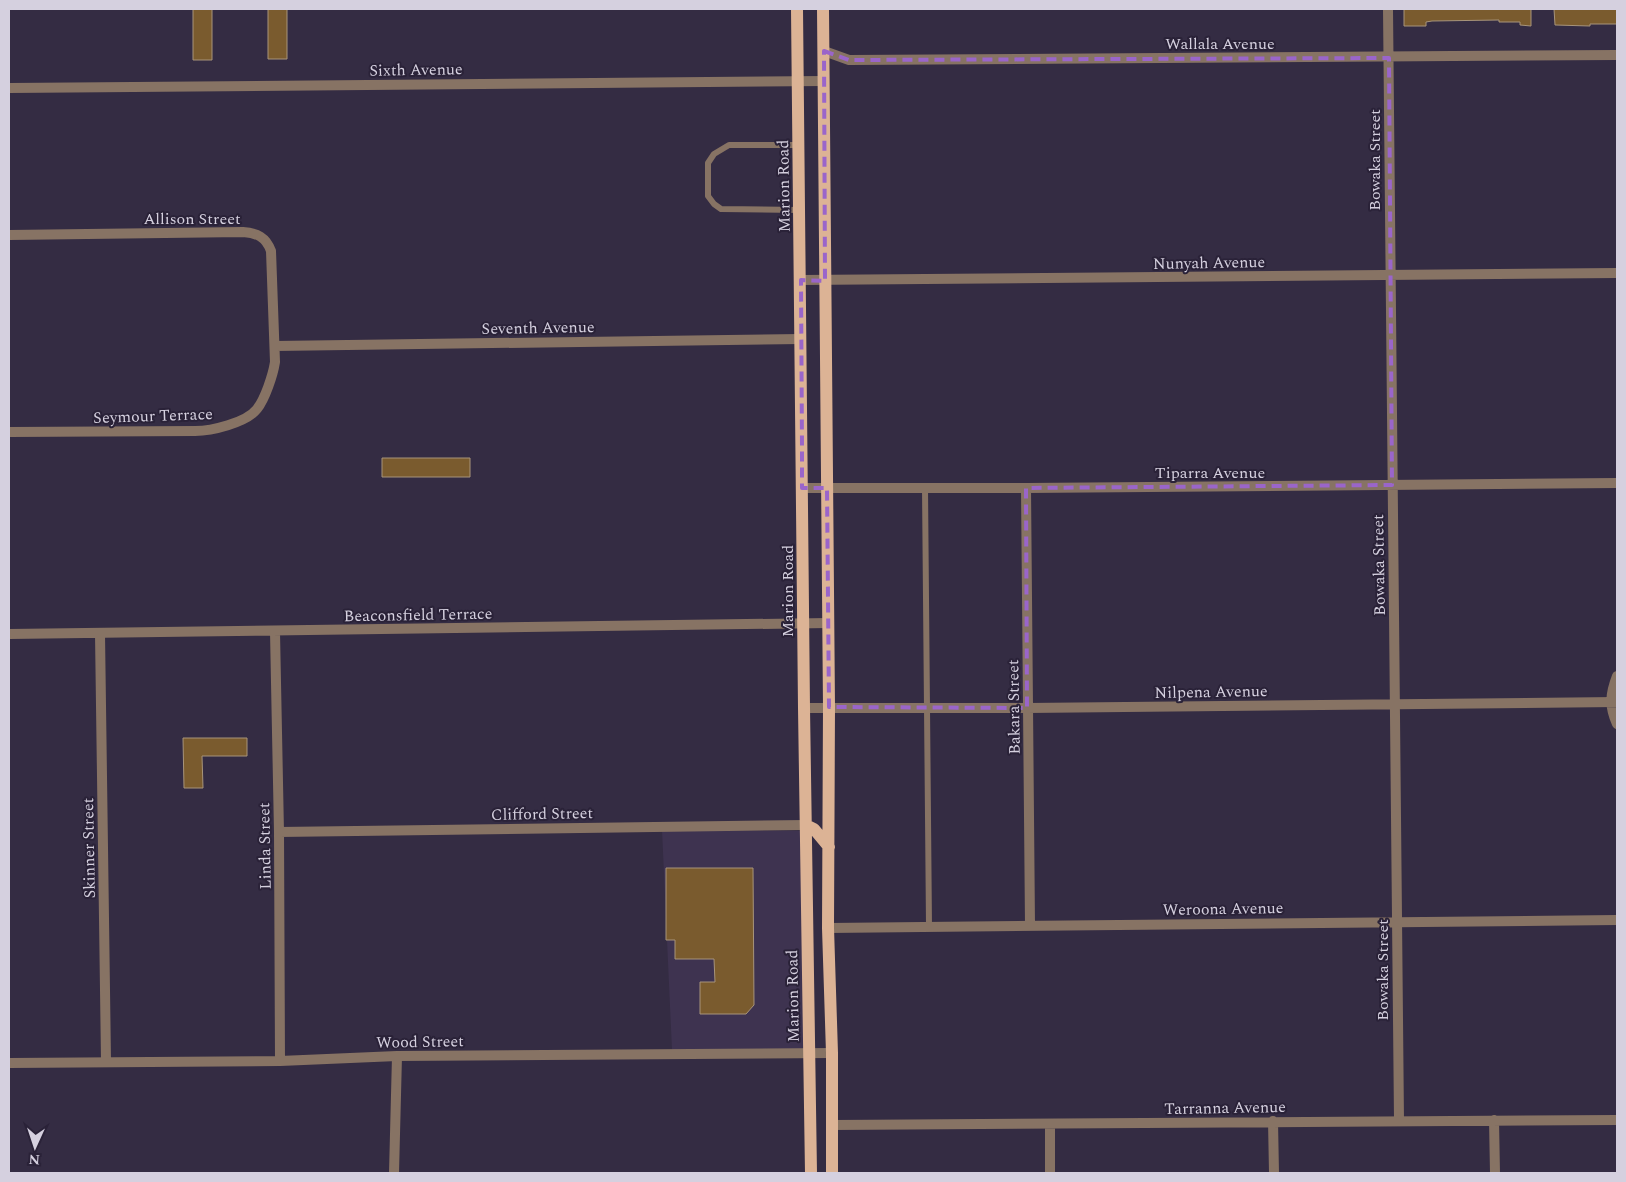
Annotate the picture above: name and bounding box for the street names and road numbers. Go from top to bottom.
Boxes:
street label: Wallala Avenue [1165,32,1275,56]
street label: Sixth Avenue [369,57,463,83]
street label: Bowaka Street [1363,109,1387,211]
street label: Marion Road [771,139,797,232]
street label: Allison Street [143,207,241,231]
street label: Nunyah Avenue [1153,250,1265,276]
street label: Seventh Avenue [481,315,595,341]
street label: Seymour Terrace [93,402,213,430]
street label: Tiparra Avenue [1155,461,1265,485]
street label: Bowaka Street [1366,514,1392,616]
street label: Marion Road [776,545,800,637]
street label: Beaconsfield Terrace [344,602,492,628]
street label: Bakara Street [1001,659,1027,755]
street label: Nilpena Avenue [1154,679,1268,705]
street label: Skinner Street [76,797,102,899]
street label: Clifford Street [491,801,594,827]
street label: Linda Street [252,802,278,890]
street label: Weroona Avenue [1162,896,1284,922]
street label: Bowaka Street [1371,919,1395,1021]
street label: Marion Road [780,949,806,1042]
street label: Wood Street [376,1029,464,1055]
street label: Tarranna Avenue [1164,1095,1286,1121]

